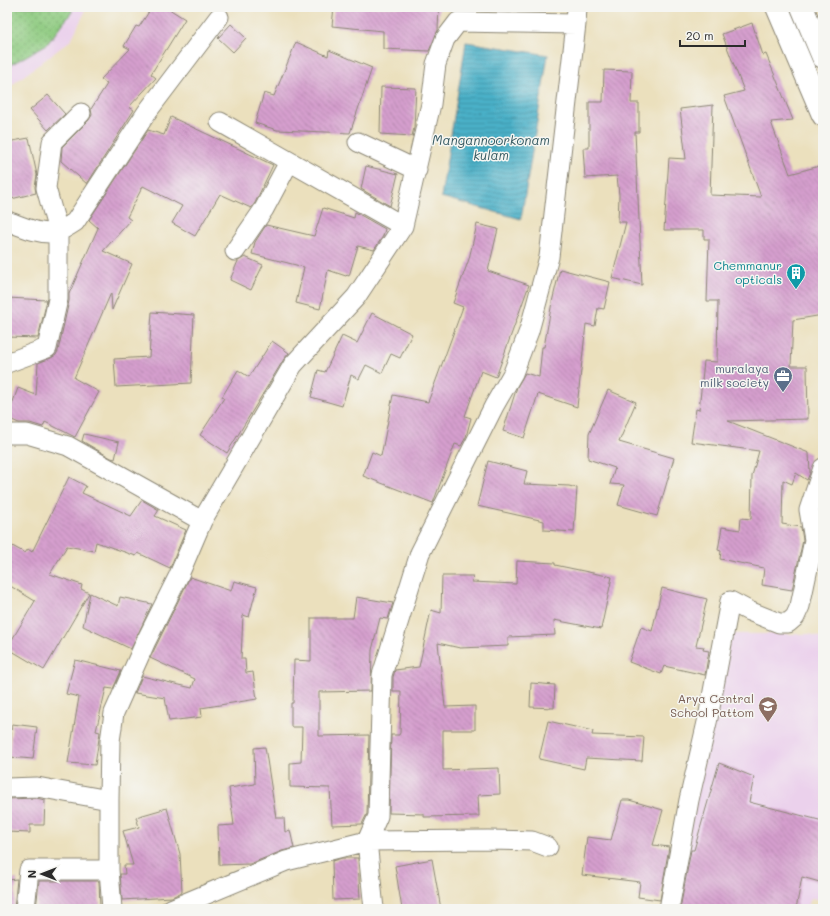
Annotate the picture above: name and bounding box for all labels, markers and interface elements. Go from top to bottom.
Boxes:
scale bar [680,22,745,48]
text: 20 m [686,27,714,43]
water label: Mangannoorkonam kulam [432,131,550,163]
place label: Chemmanur opticals [713,257,782,287]
building icon: Chemmanur opticals [785,262,807,290]
place label: muralaya milk society [700,360,769,390]
office icon: muralaya milk society [772,365,794,393]
place label: Arya Central School Pattom [670,690,754,720]
school or university icon: Arya Central School Pattom [757,695,779,723]
north arrow [22,854,62,894]
text: N [24,870,39,878]

